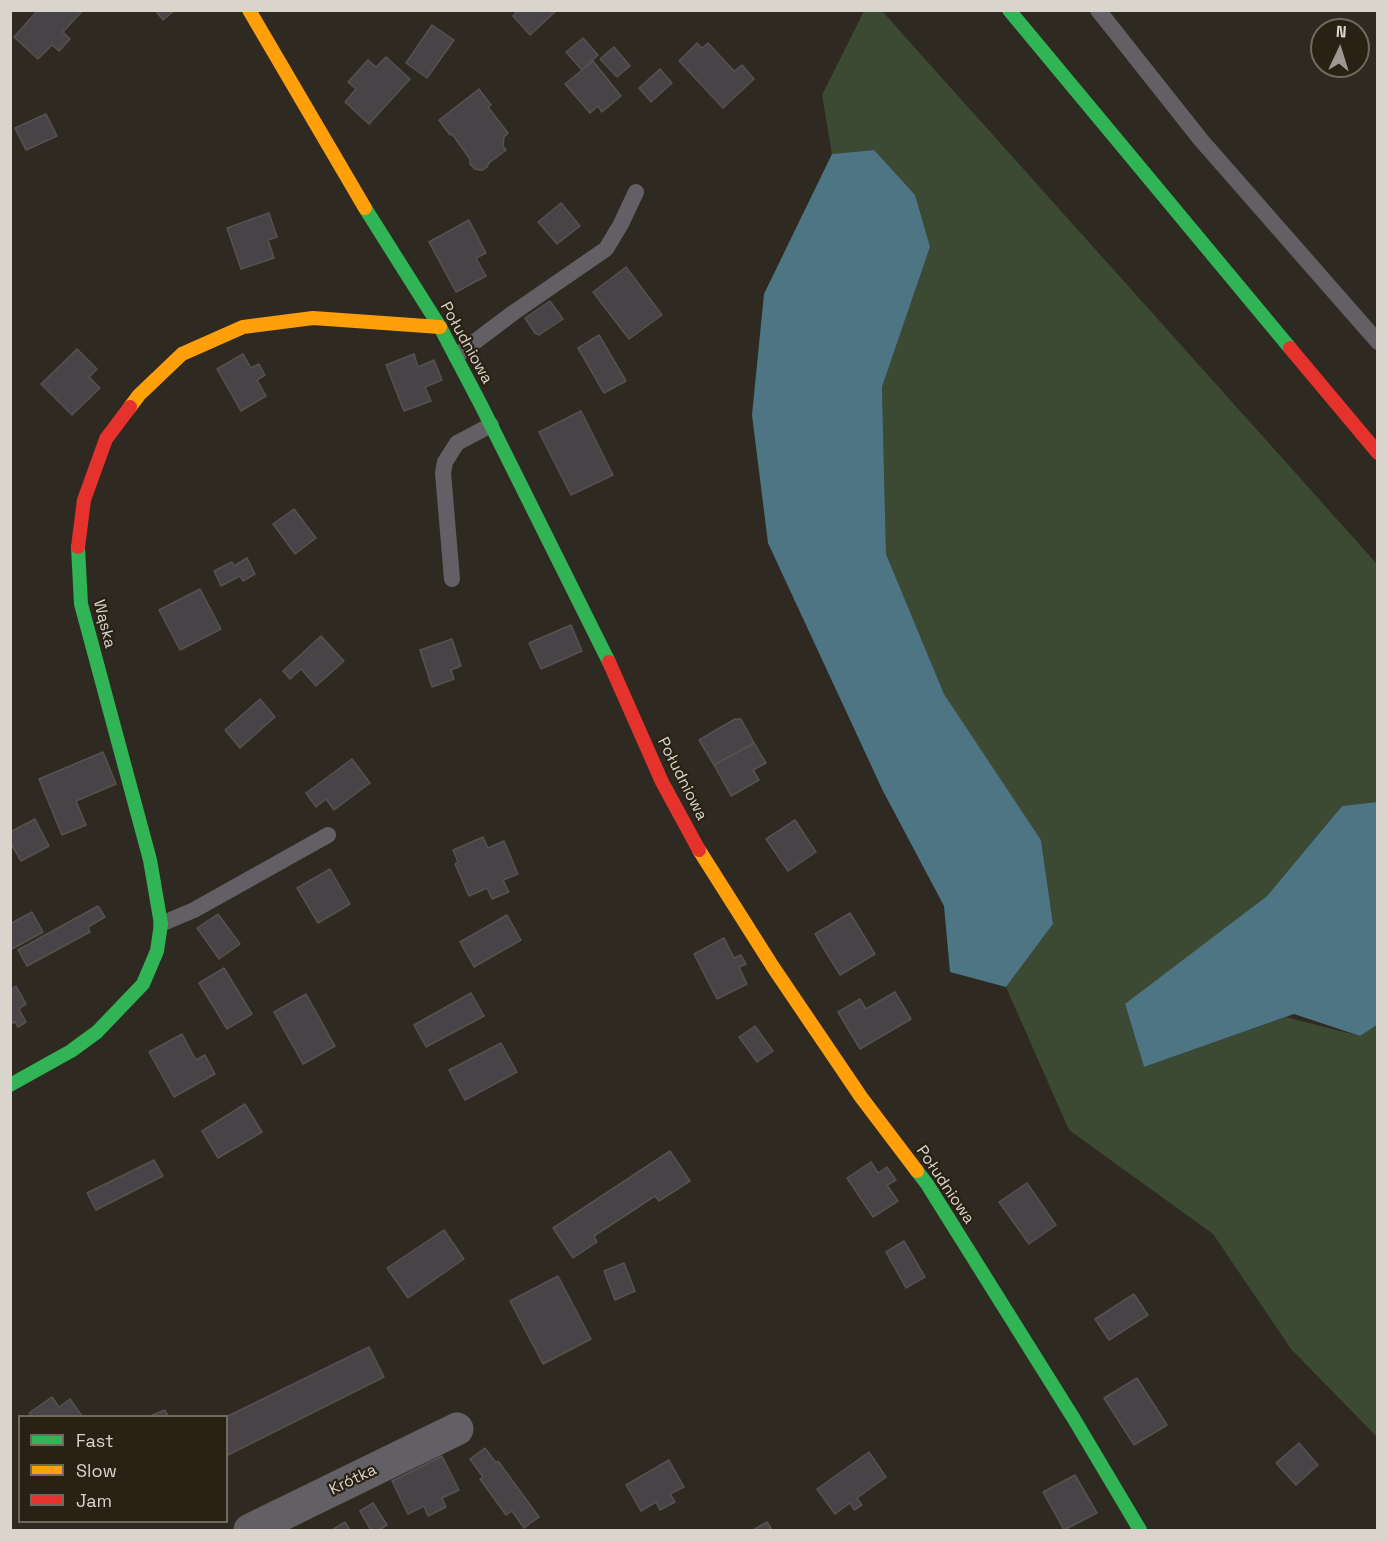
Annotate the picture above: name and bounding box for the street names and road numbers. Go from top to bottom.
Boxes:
street label: Południowa [436,299,496,387]
street label: Wąska [89,598,119,650]
street label: Południowa [653,734,711,824]
street label: Południowa [912,1142,978,1228]
street label: Krótka [326,1460,380,1500]

